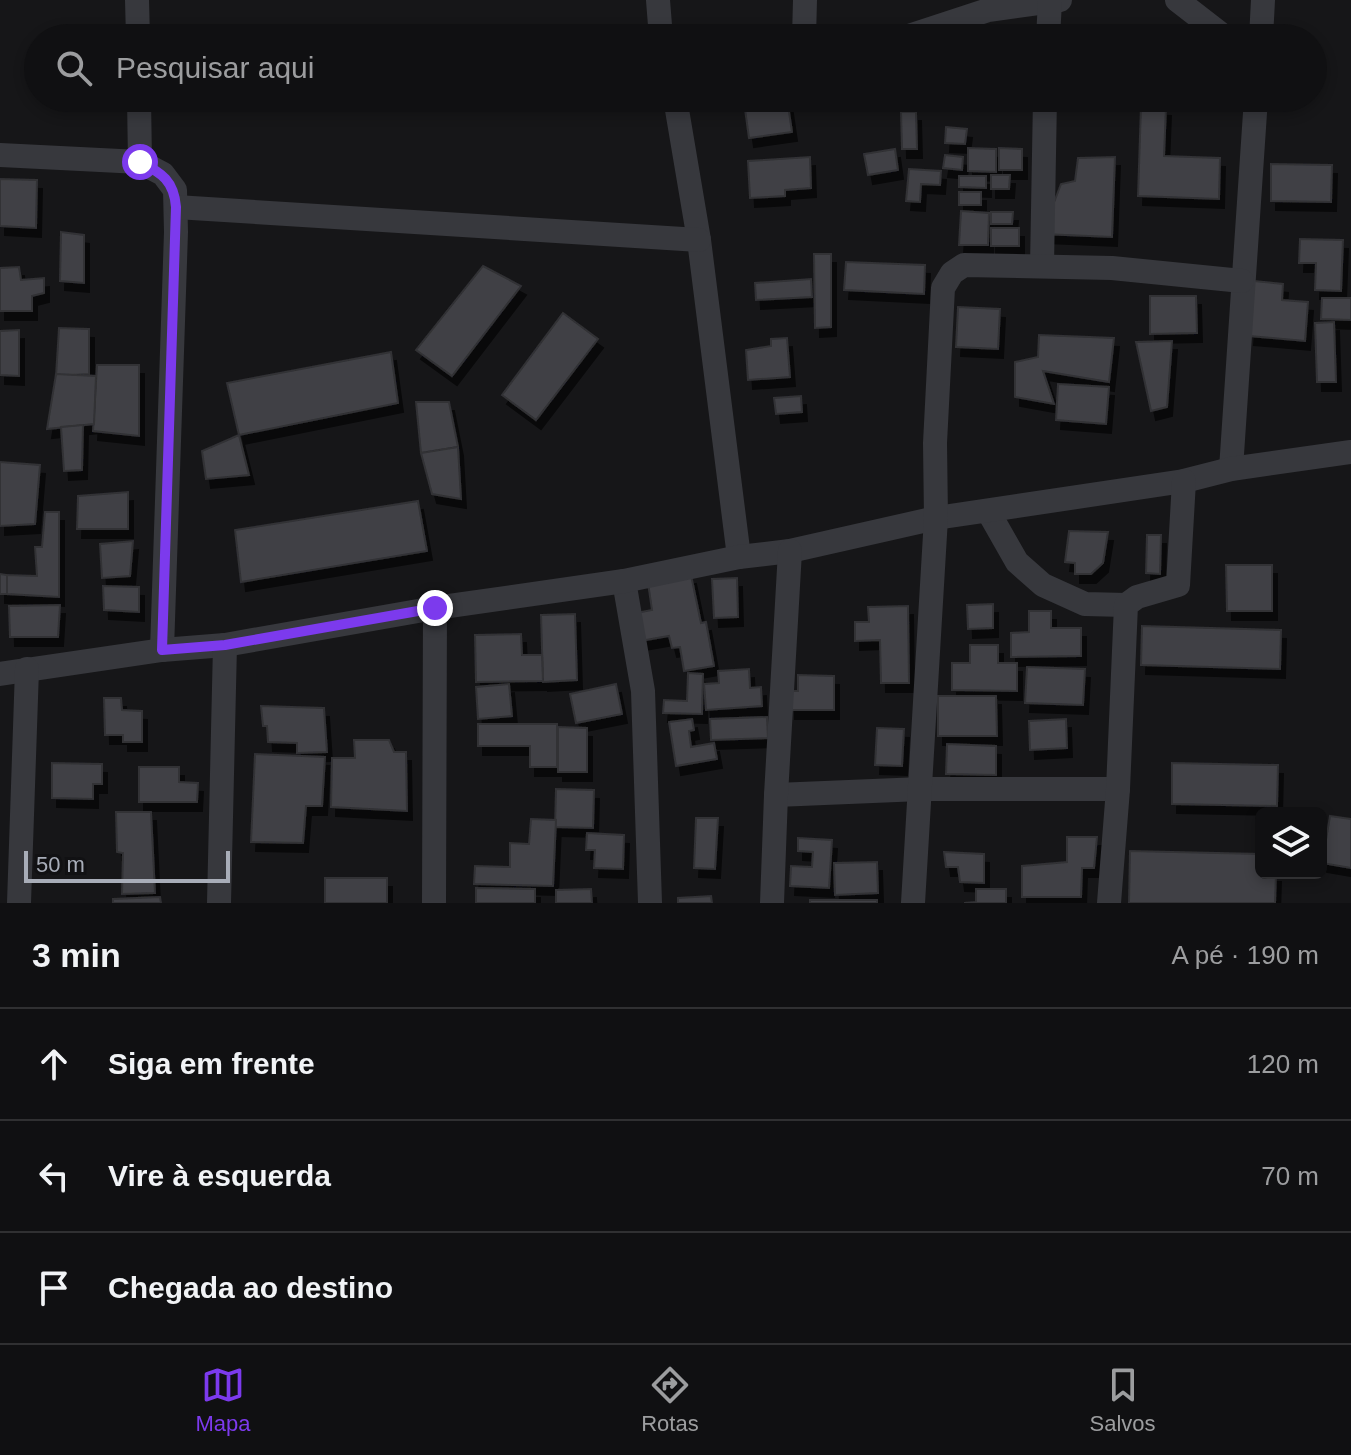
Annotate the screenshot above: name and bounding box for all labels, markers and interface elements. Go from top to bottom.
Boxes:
search box [24,24,1327,112]
icon: search [52,46,96,90]
text: Pesquisar aqui [116,51,314,84]
route start [122,144,158,180]
route end [417,590,453,626]
map controls [1255,807,1327,879]
button: layers [1255,807,1327,879]
scale bar [24,847,230,883]
text: 50 m [36,852,85,877]
text: 3 min [32,936,121,974]
text: A pé · 190 m [1172,940,1319,970]
icon: ahead [32,1042,76,1086]
text: Siga em frente [108,1047,315,1080]
text: 120 m [1247,1049,1319,1079]
icon: left [32,1154,76,1198]
text: Vire à esquerda [108,1159,331,1192]
text: 70 m [1261,1161,1319,1191]
icon: arrive [32,1266,76,1310]
text: Chegada ao destino [108,1271,393,1304]
tab: Mapa [195,1363,250,1437]
tab: Rotas [641,1363,699,1437]
tab: Salvos [1090,1363,1156,1437]

